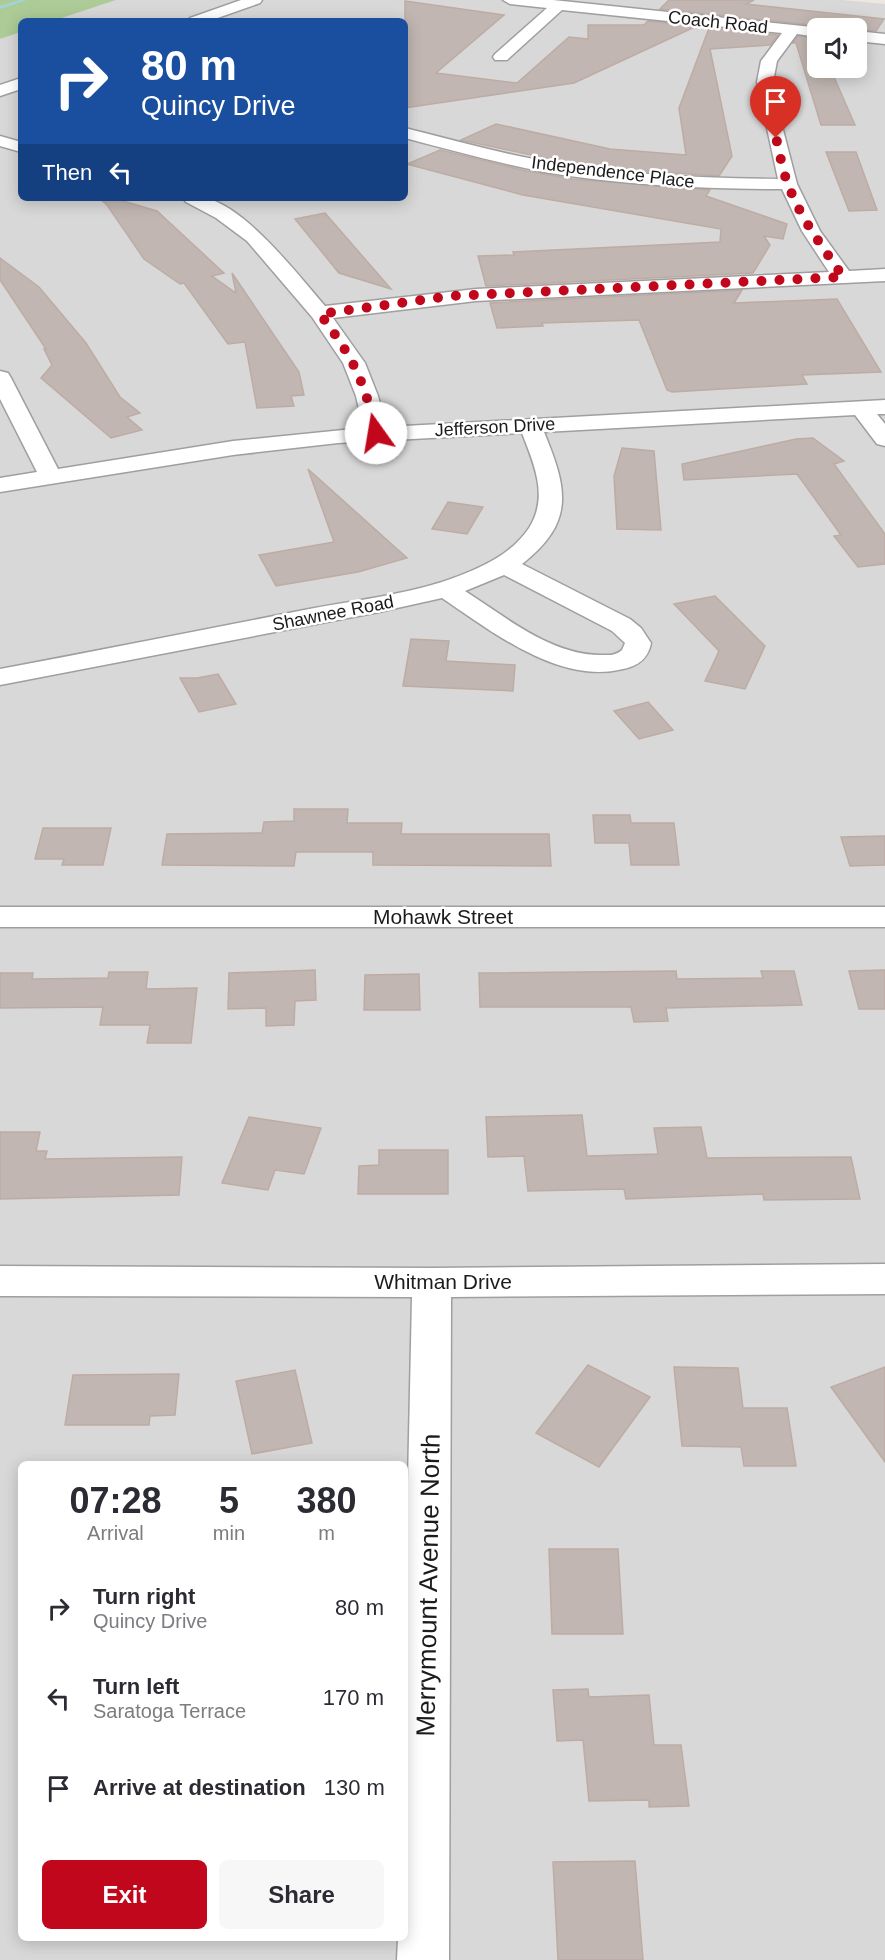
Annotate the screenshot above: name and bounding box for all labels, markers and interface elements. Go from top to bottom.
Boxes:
street label: Coach Road [667,7,769,37]
map controls [807,18,867,78]
button: sound [807,18,867,78]
icon: right [42,42,120,120]
text: 80 m [141,42,237,89]
pin [750,76,801,138]
icon: arrive [759,85,792,118]
text: Quincy Drive [141,91,296,121]
street label: Independence Place [530,152,696,192]
icon: left [104,156,137,189]
text: Then [42,160,92,185]
position arrow [344,401,408,465]
street label: Jefferson Drive [434,414,556,440]
street label: Shawnee Road [271,591,395,635]
street label: Mohawk Street [373,905,513,928]
street label: Whitman Drive [374,1270,512,1293]
street label: Merrymount Avenue North [410,1433,446,1737]
text: 07:28 [69,1480,161,1521]
text: 5 [219,1480,239,1521]
text: 380 [296,1480,357,1521]
text: Arrival [87,1522,144,1544]
text: min [213,1522,245,1544]
text: m [318,1522,335,1544]
text: Turn right [93,1584,195,1609]
icon: right [42,1592,75,1625]
text: 80 m [335,1595,384,1620]
text: Quincy Drive [93,1610,207,1632]
text: Turn left [93,1674,179,1699]
icon: left [42,1682,75,1715]
text: 170 m [323,1685,384,1710]
text: Saratoga Terrace [93,1700,246,1722]
icon: arrive [42,1772,75,1805]
text: Arrive at destination [93,1775,306,1800]
text: 130 m [324,1775,385,1800]
button: Exit [42,1860,207,1929]
button: Share [219,1860,384,1929]

